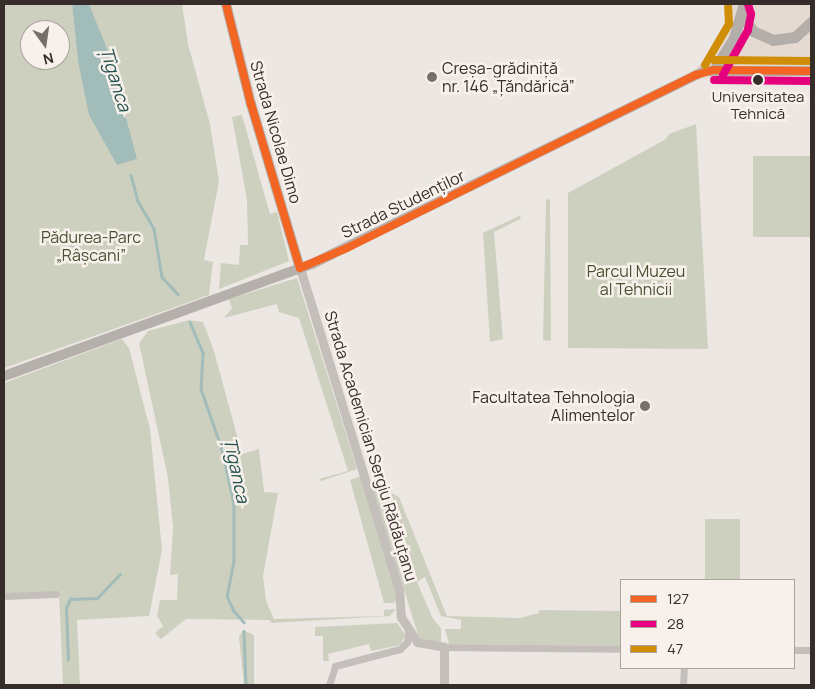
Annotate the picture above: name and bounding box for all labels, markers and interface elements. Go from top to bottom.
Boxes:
north arrow [20,20,70,70]
water label: Țîganca [96,44,136,114]
text: N [41,49,56,70]
street label: Strada Nicolae Dimo [246,58,306,206]
place label: Creșa-grădiniță nr. 146 „Țăndărică” [442,58,575,96]
marker: Creșa-grădiniță nr. 146 „Țăndărică” [426,71,438,83]
marker: Universitatea Tehnică [753,75,763,85]
place label: Universitatea Tehnică [712,87,804,122]
street label: Strada Studenților [338,166,468,242]
park label: Pădurea-Parc „Râșcani” [41,227,141,265]
park label: Parcul Muzeu al Tehnicii [587,261,685,299]
street label: Strada Academician Sergiu Rădăuțanu [321,309,421,583]
place label: Facultatea Tehnologia Alimentelor [472,387,635,425]
marker: Facultatea Tehnologia Alimentelor [639,400,651,412]
water label: Țîganca [220,435,254,505]
legend [620,579,795,669]
text: 127 [667,588,689,609]
text: 28 [667,613,684,634]
text: 47 [667,638,683,659]

